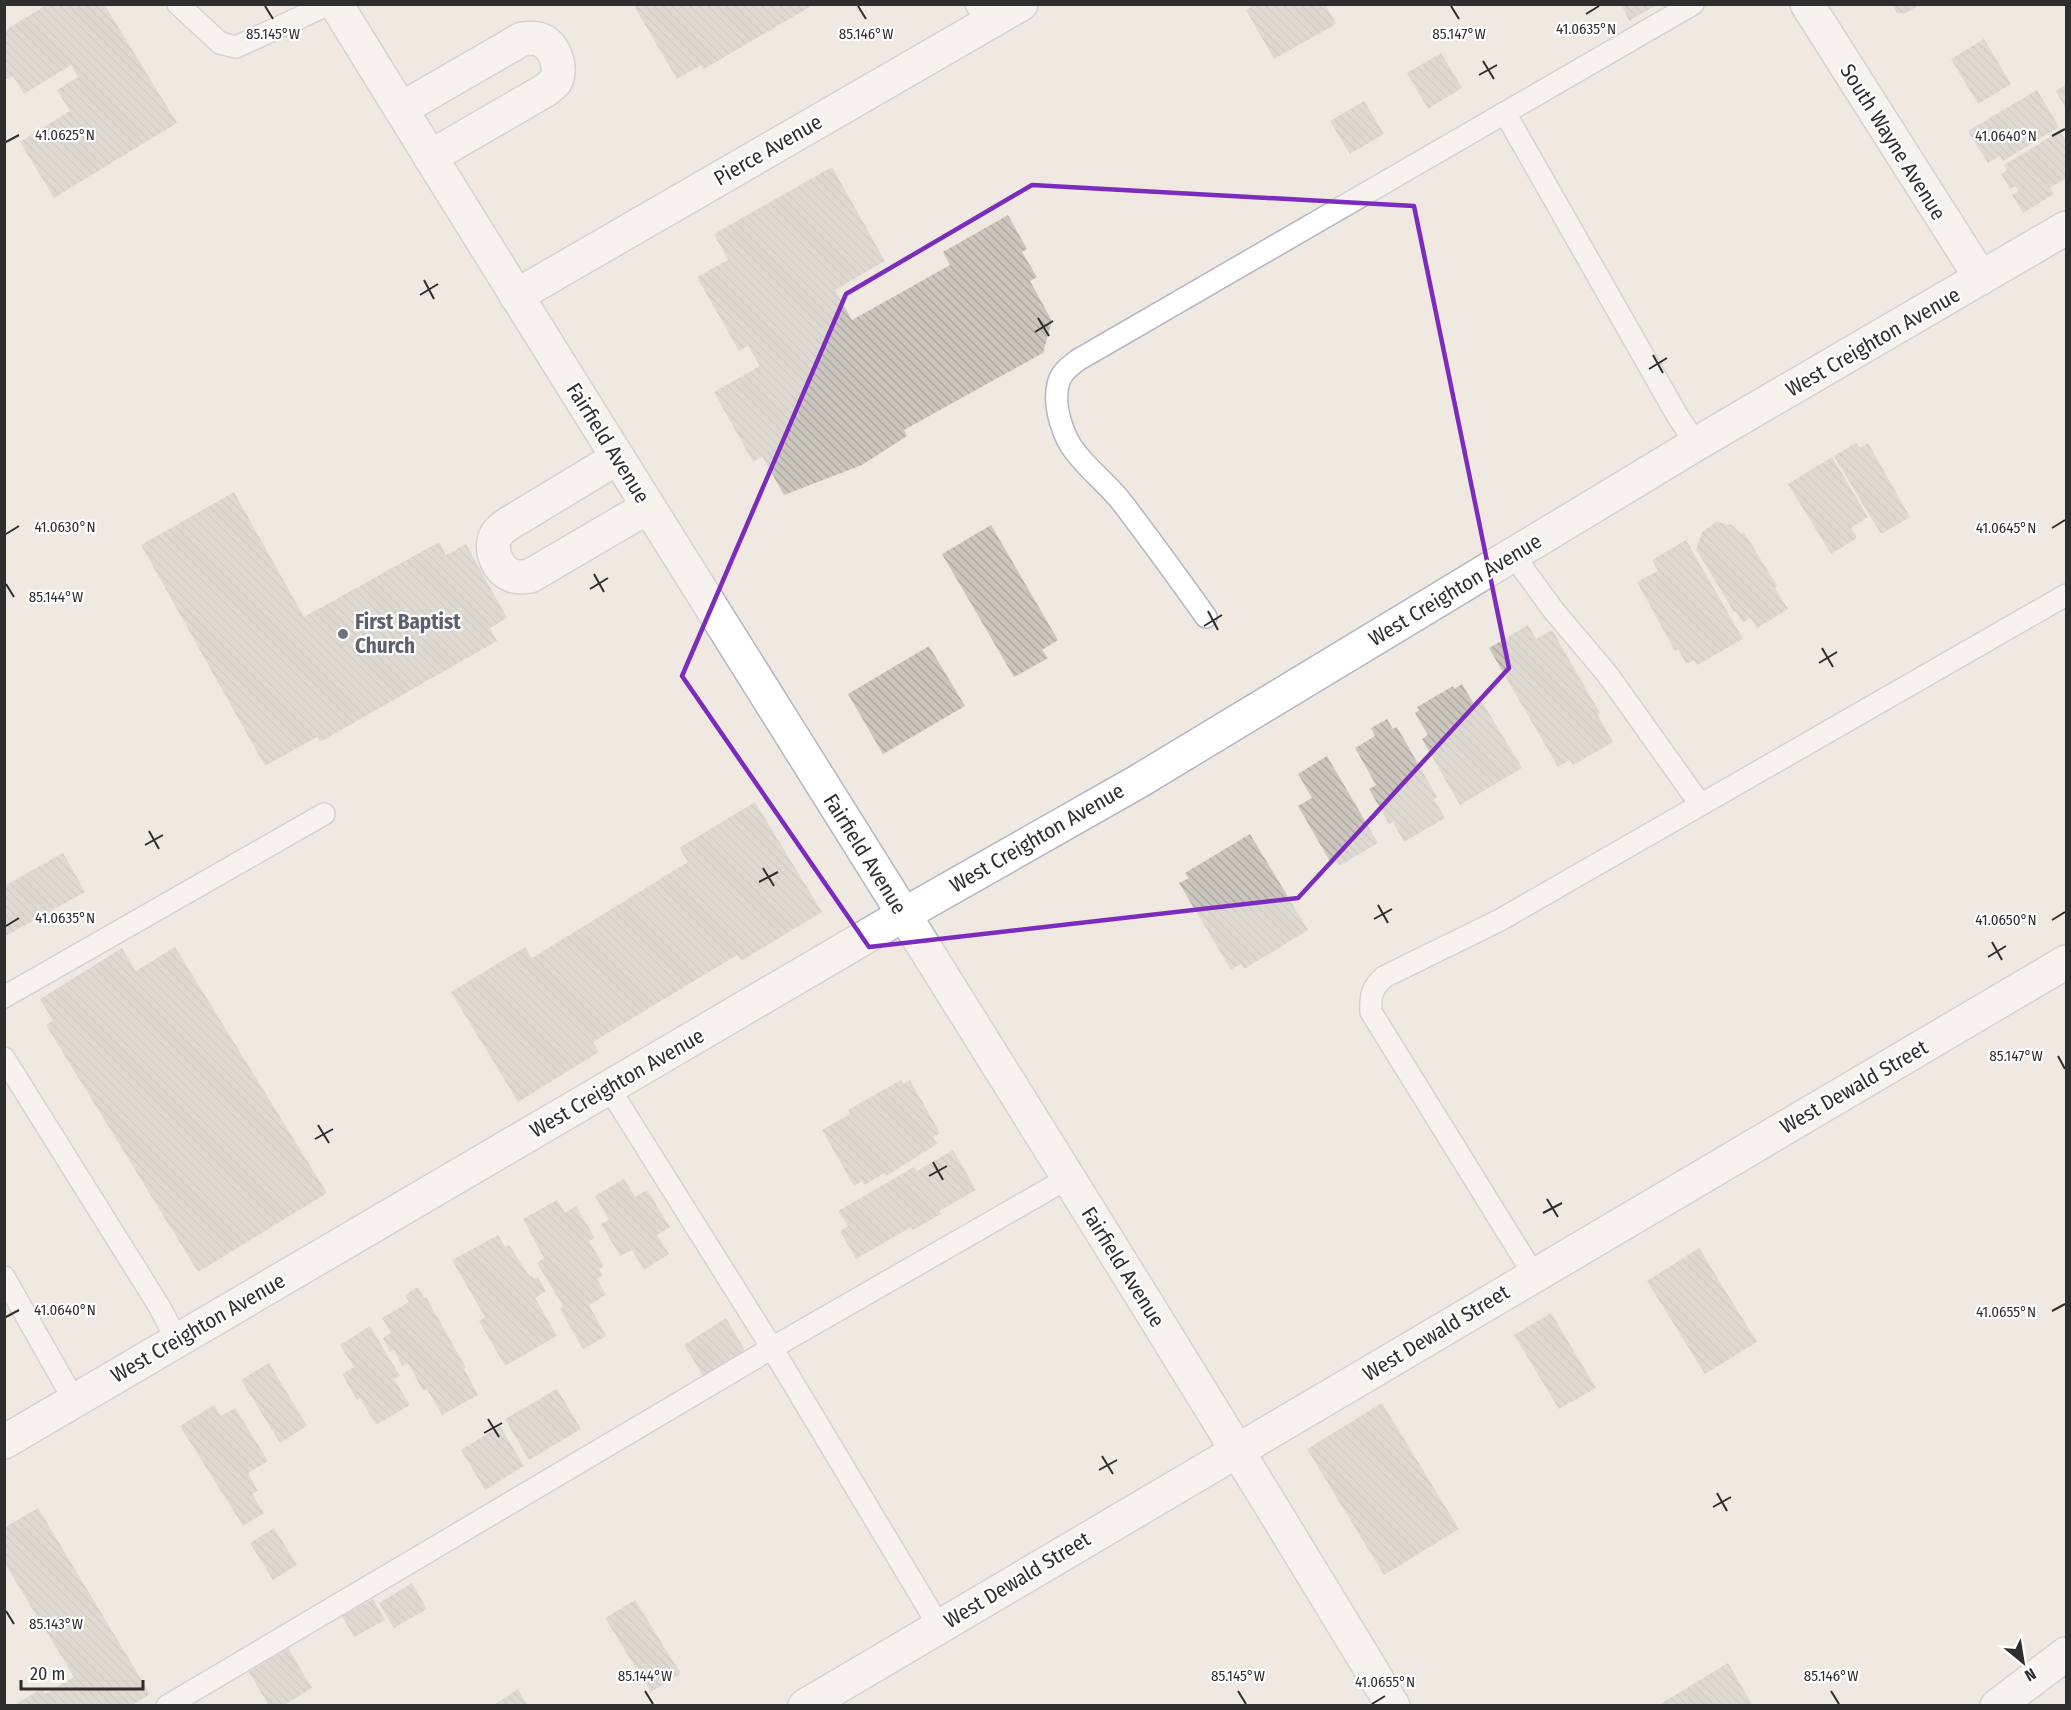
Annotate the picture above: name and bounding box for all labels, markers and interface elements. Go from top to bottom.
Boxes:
text: 41.0635°N [1556,20,1616,38]
text: 85.145°W [246,25,300,43]
text: 85.146°W [839,25,893,43]
text: 85.147°W [1432,25,1486,43]
street label: South Wayne Avenue [1834,59,1952,225]
street label: Pierce Avenue [709,109,827,191]
text: 41.0625°N [35,126,95,144]
text: 41.0640°N [1975,127,2037,145]
street label: West Creighton Avenue [1781,281,1965,403]
street label: Fairfield Avenue [561,378,655,508]
text: 41.0630°N [34,518,96,536]
text: 41.0645°N [1976,519,2036,537]
street label: West Creighton Avenue [1364,528,1546,652]
text: 85.144°W [29,588,83,606]
place label: First Baptist Church [355,609,461,659]
marker: First Baptist Church [336,627,350,641]
street label: West Creighton Avenue [945,777,1129,899]
street label: Fairfield Avenue [818,789,912,919]
text: 41.0635°N [35,909,95,927]
text: 41.0650°N [1975,911,2037,929]
street label: West Creighton Avenue [525,1022,709,1144]
street label: West Dewald Street [1776,1034,1933,1140]
text: 85.147°W [1989,1047,2043,1065]
street label: Fairfield Avenue [1076,1202,1170,1332]
street label: West Creighton Avenue [106,1267,290,1389]
street label: West Dewald Street [1358,1279,1514,1387]
text: 41.0640°N [34,1301,96,1319]
text: 41.0655°N [1976,1303,2036,1321]
street label: West Dewald Street [939,1526,1095,1634]
text: 85.143°W [29,1615,83,1633]
north arrow [1993,1632,2053,1692]
scale bar [21,1653,142,1691]
text: 20 m [30,1663,65,1685]
text: N [2021,1664,2039,1685]
text: 85.144°W [618,1667,672,1685]
text: 85.145°W [1211,1667,1265,1685]
text: 85.146°W [1804,1667,1858,1685]
text: 41.0655°N [1355,1673,1415,1691]

